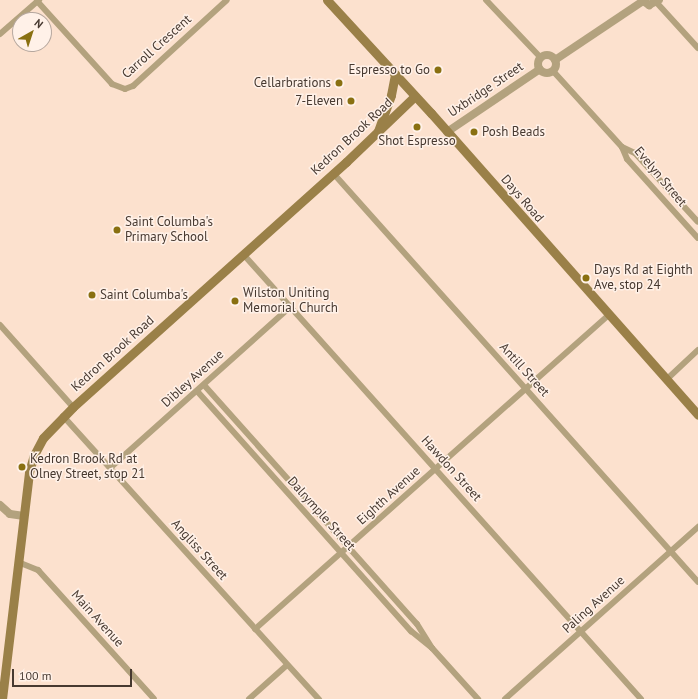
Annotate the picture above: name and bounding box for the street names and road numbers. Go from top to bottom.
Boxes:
street label: Carroll Crescent [119,12,195,82]
street label: Uxbridge Street [445,59,527,121]
street label: Kedron Brook Road [308,95,396,179]
street label: Evelyn Street [630,144,690,210]
street label: Days Road [497,172,547,226]
street label: Kedron Brook Road [68,313,158,395]
street label: Antill Street [496,340,552,400]
street label: Dibley Avenue [158,347,228,411]
street label: Hawdon Street [418,433,484,505]
street label: Eighth Avenue [354,463,424,529]
street label: Dalrymple Street [284,474,358,554]
street label: Angliss Street [168,516,230,584]
street label: Paling Avenue [560,573,628,637]
street label: Main Avenue [67,587,127,651]

